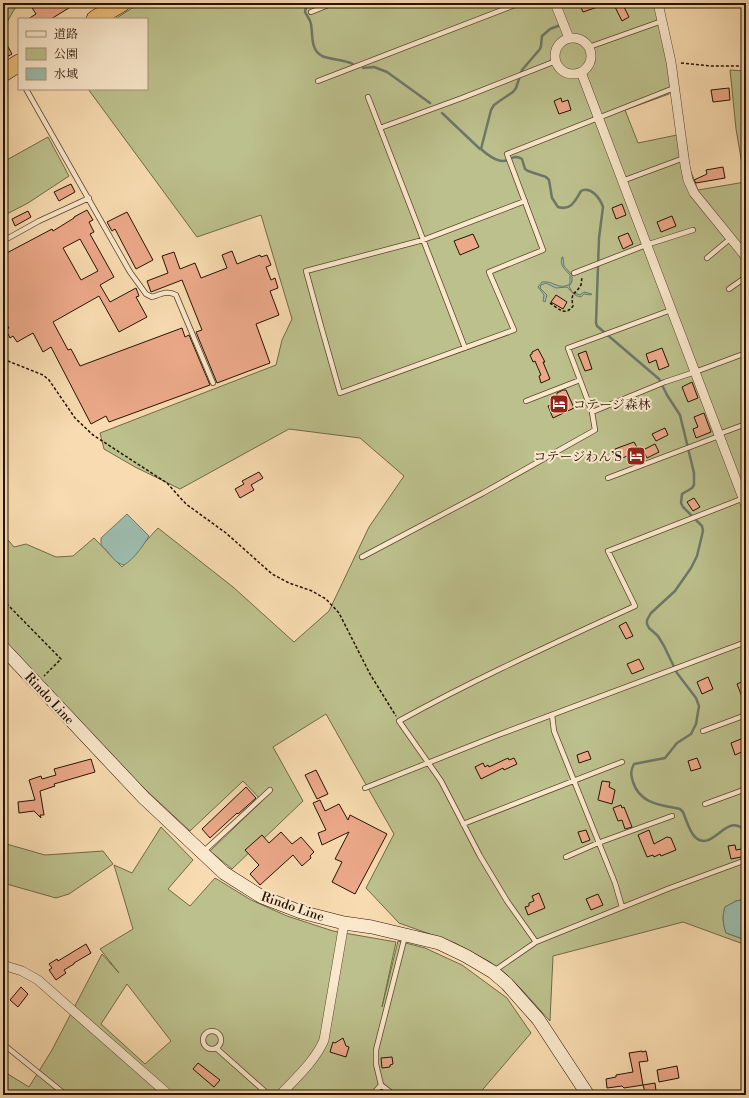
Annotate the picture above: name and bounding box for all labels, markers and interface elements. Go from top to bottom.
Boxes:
legend [18,18,148,90]
text: 道路 [54,27,78,42]
text: 公園 [54,47,78,62]
text: 水域 [54,67,78,82]
hotel icon: コテージ森林 [548,393,570,415]
place label: コテージ森林 [573,397,651,413]
hotel icon: コテージわん’S [625,445,647,467]
place label: コテージわん’S [534,449,622,465]
street label: Rindo Line [21,669,78,728]
street label: Rindo Line [259,889,327,925]

